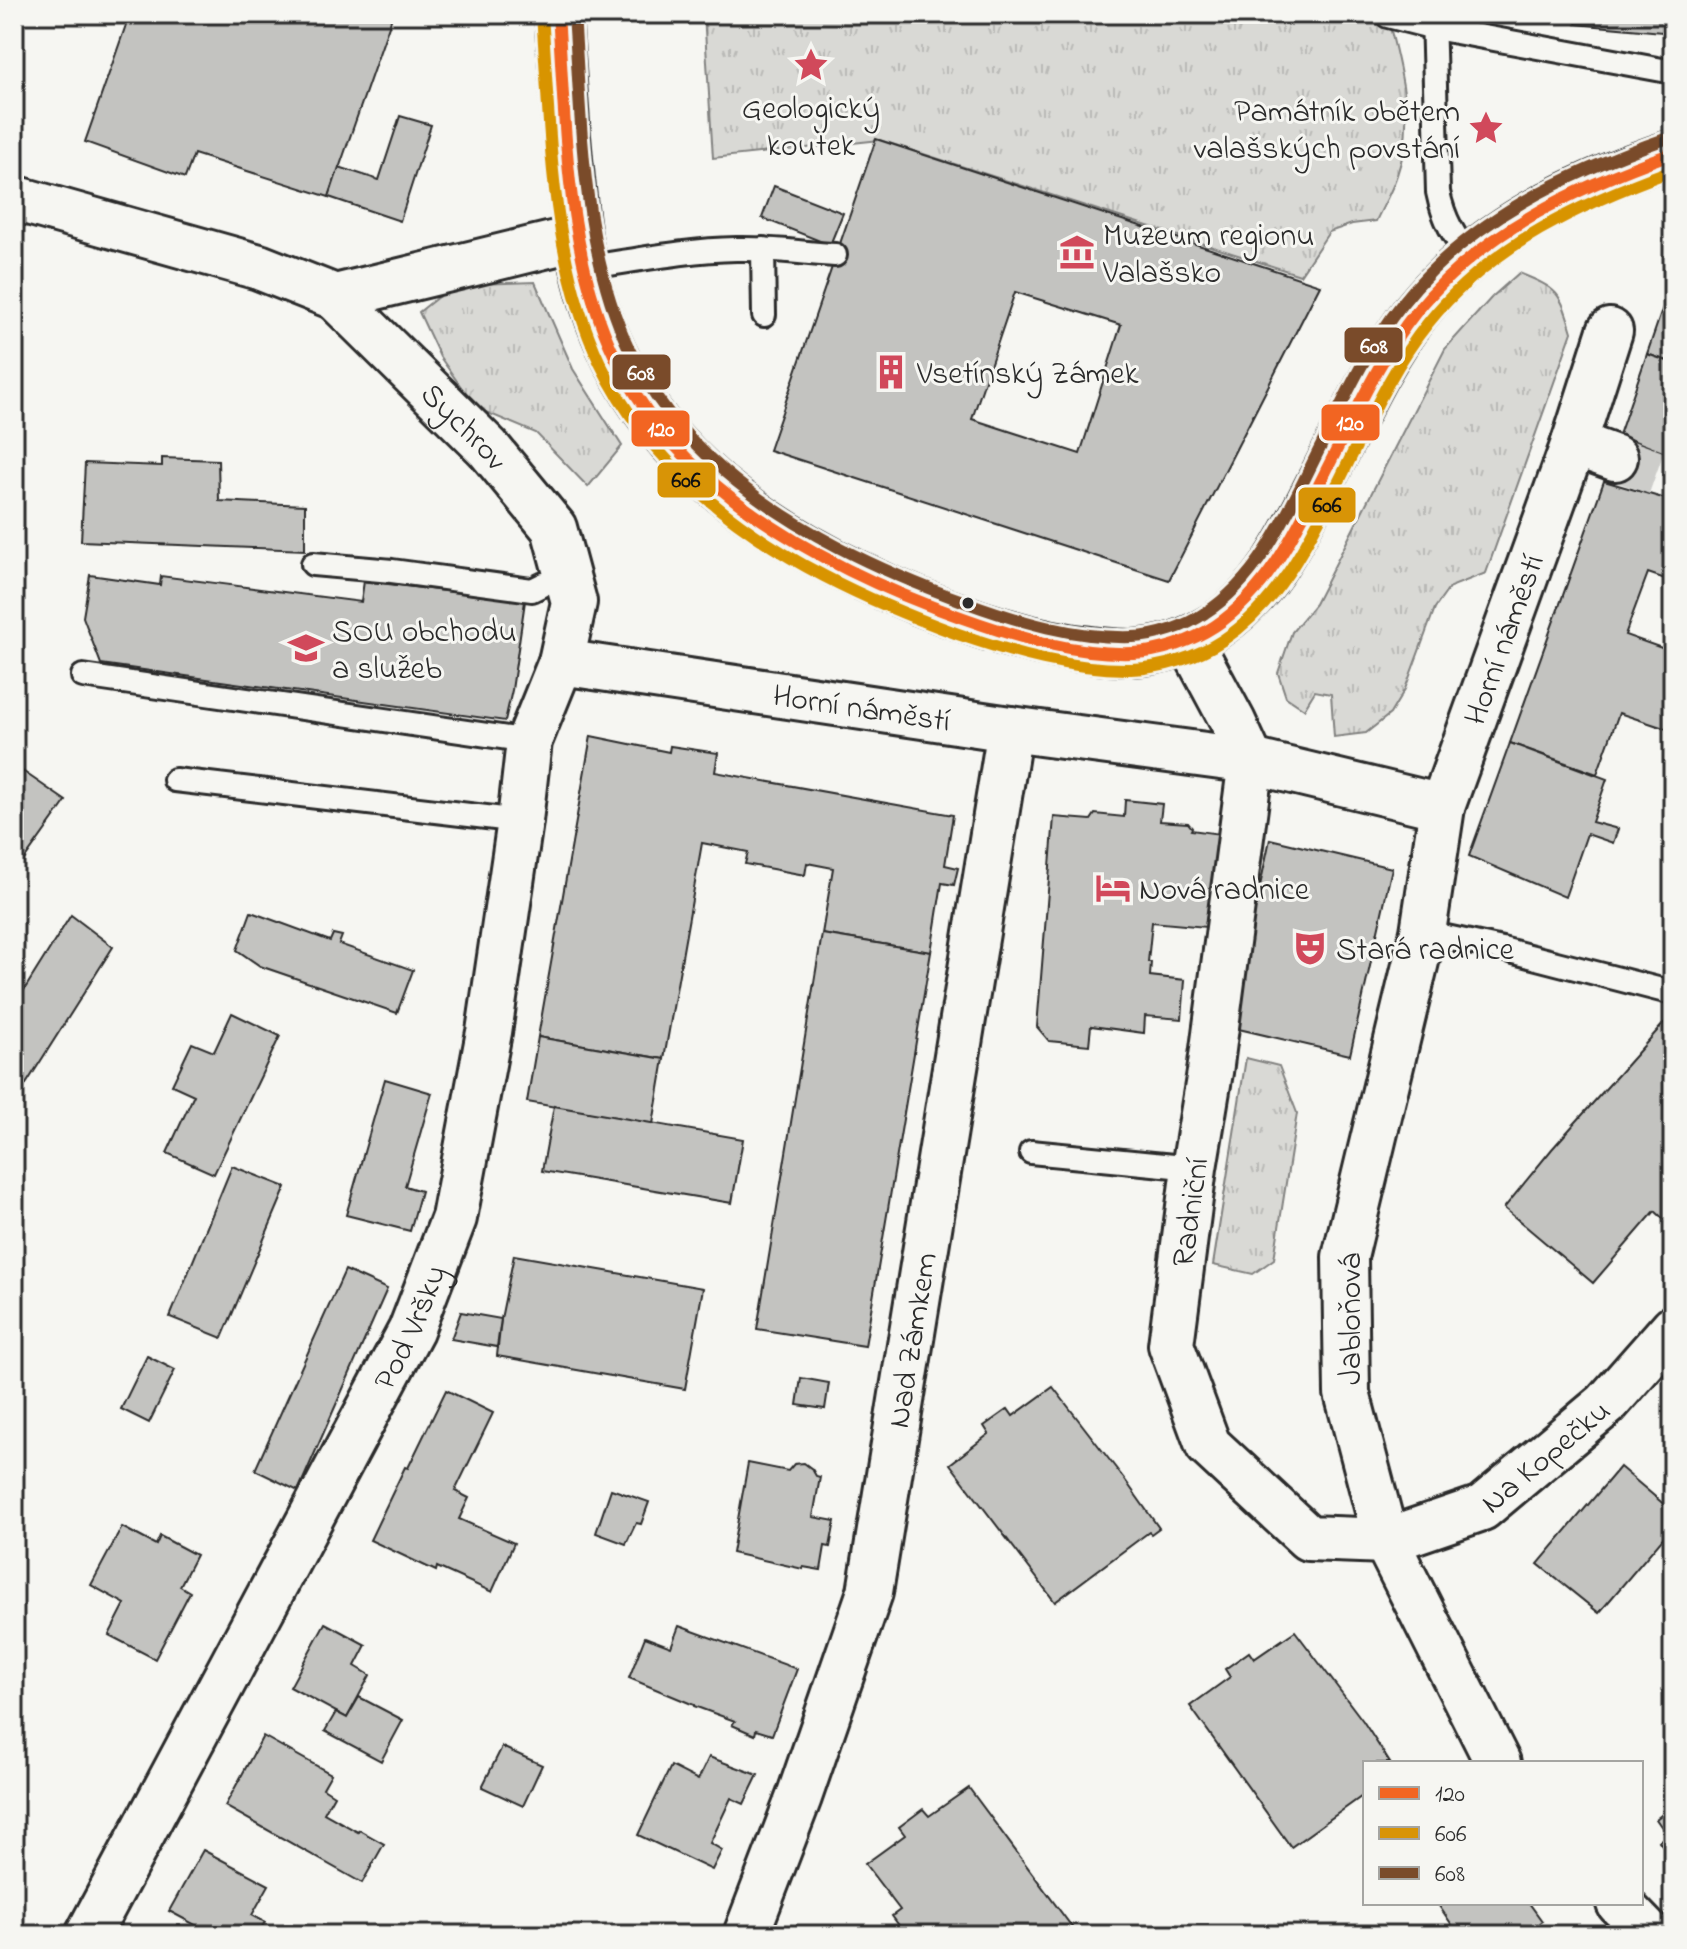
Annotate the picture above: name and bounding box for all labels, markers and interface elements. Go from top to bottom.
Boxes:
place icon: Geologický koutek [792,46,830,84]
place label: Geologický koutek [742,87,880,171]
place label: Památník obětem valašských povstání [1194,90,1460,174]
place icon: Památník obětem valašských povstání [1467,109,1505,147]
place label: Muzeum regionu Valašsko [1102,214,1314,298]
museum icon: Muzeum regionu Valašsko [1058,233,1096,271]
line badge: 608 [1343,326,1404,364]
text: 608 [1360,332,1388,364]
place label: Vsetínský Zámek [916,352,1140,399]
line badge: 608 [611,353,672,391]
building icon: Vsetínský Zámek [872,353,910,391]
text: 608 [627,359,655,391]
street label: Sychrov [408,373,518,482]
line badge: 120 [1320,403,1381,442]
line badge: 120 [630,409,691,448]
text: 120 [1336,409,1364,441]
text: 120 [647,415,675,447]
line badge: 606 [656,461,717,499]
text: 606 [672,466,701,498]
line badge: 606 [1297,486,1357,524]
text: 606 [1313,491,1342,523]
street label: Horní náměstí [1454,548,1559,732]
unlabelled marker [960,595,976,611]
place label: SOU obchodu a služeb [332,610,517,694]
school or university icon: SOU obchodu a služeb [287,629,325,667]
street label: Horní náměstí [769,674,953,747]
place label: Nová radnice [1139,868,1310,915]
hotel icon: Nová radnice [1094,869,1132,907]
place label: Stará radnice [1336,928,1515,975]
theatre icon: Stará radnice [1291,929,1329,967]
street label: Radniční [1162,1155,1223,1270]
street label: Nad Zámkem [877,1249,952,1432]
street label: Jabloňová [1329,1253,1376,1385]
street label: Pod Vršky [363,1259,461,1399]
street label: Na Kopečku [1472,1390,1622,1527]
legend [1363,1761,1643,1905]
text: 120 [1435,1778,1465,1813]
text: 606 [1435,1818,1467,1853]
text: 608 [1435,1858,1465,1893]

